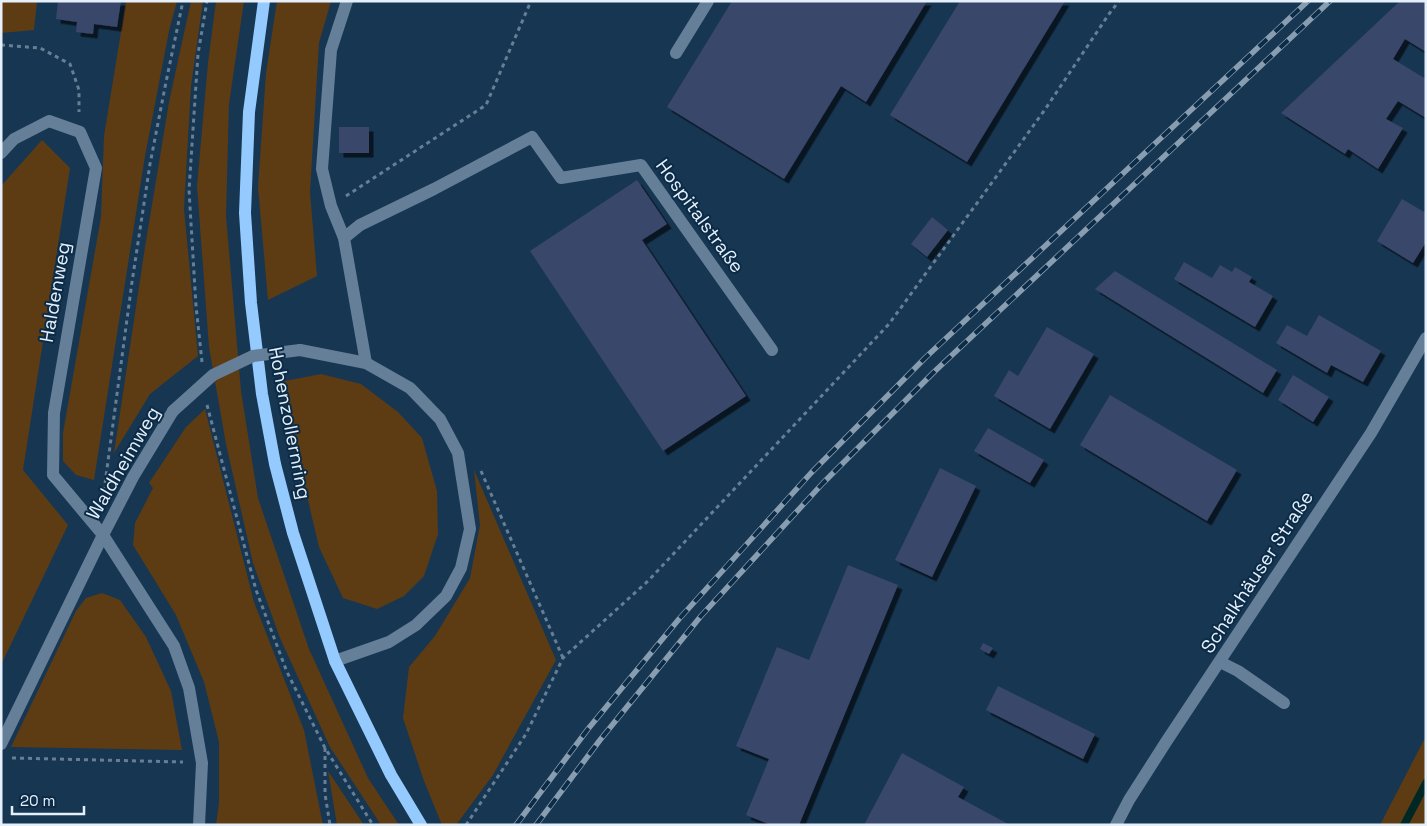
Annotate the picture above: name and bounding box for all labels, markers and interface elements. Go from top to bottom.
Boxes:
street label: Hospitalstraße [650,154,750,278]
street label: Haldenweg [34,240,76,344]
street label: Hohenzollernring [263,345,317,501]
street label: Waldheimweg [81,402,165,524]
street label: Schalkhäuser Straße [1195,486,1319,658]
scale bar [12,784,85,816]
text: 20 m [20,791,55,810]

